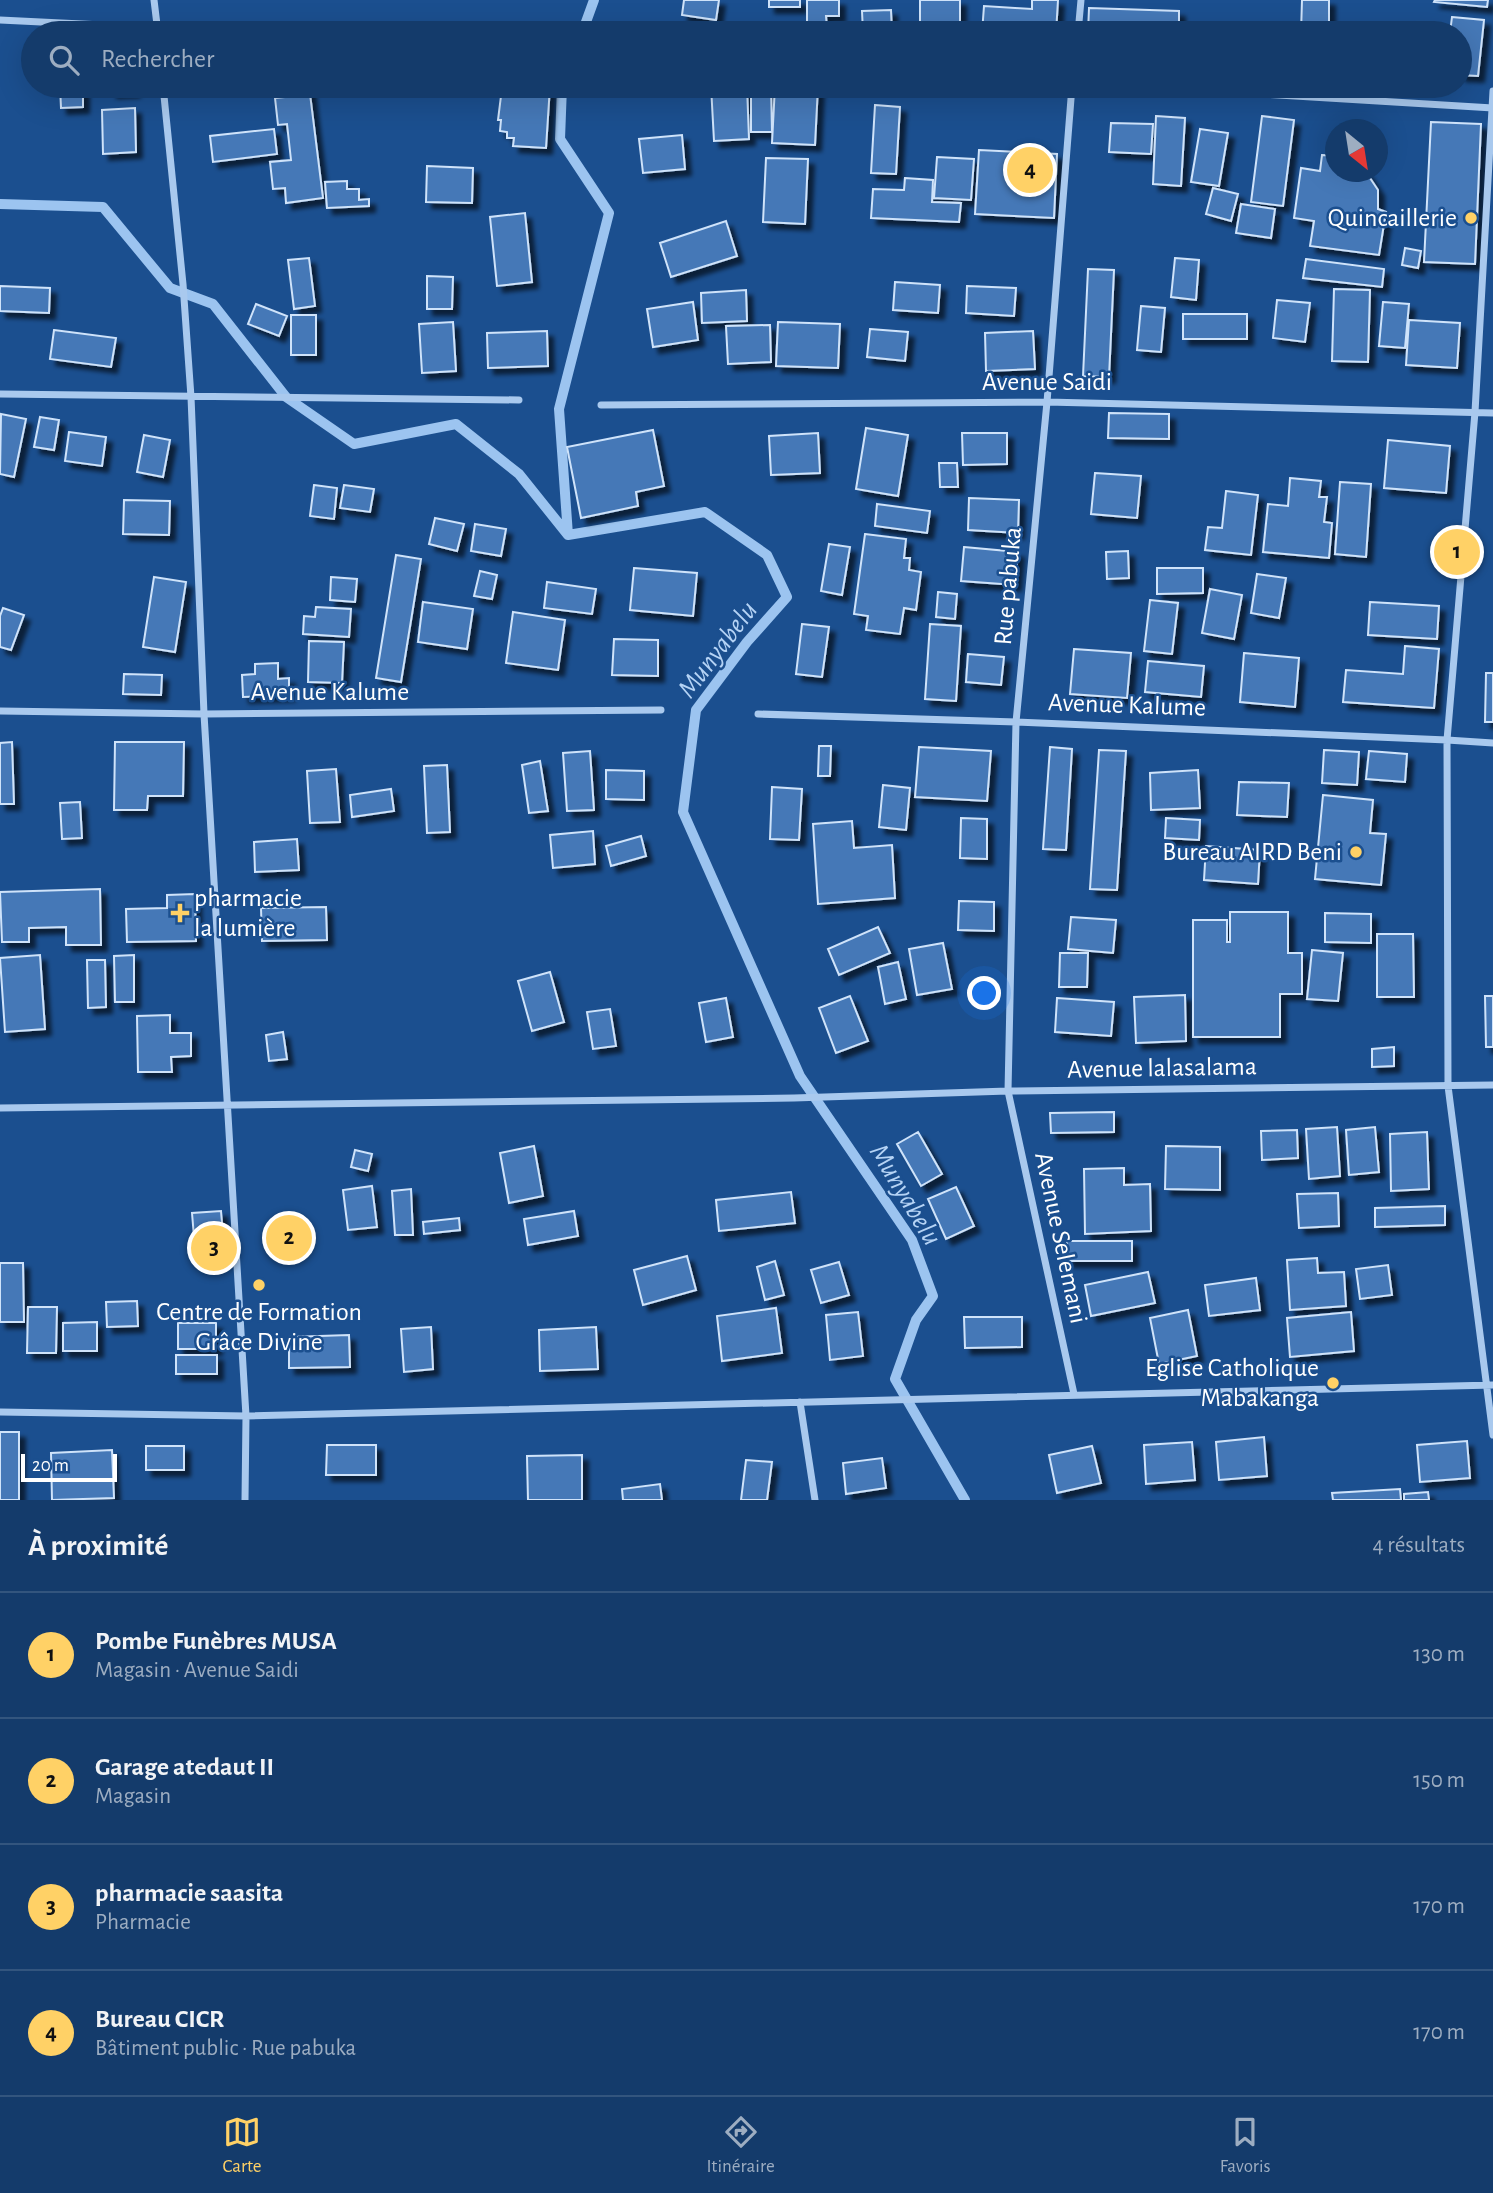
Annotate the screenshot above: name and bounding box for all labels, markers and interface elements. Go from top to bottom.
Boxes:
search box [21,21,1472,98]
icon: search [45,41,83,79]
text: Rechercher [101,46,214,72]
north arrow [1325,119,1388,182]
pin: 4 [1007,144,1053,196]
place label: Quincaillerie [1328,205,1457,231]
marker: Quincaillerie [1463,210,1479,226]
street label: Avenue Saidi [982,369,1112,395]
street label: Rue pabuka [990,526,1026,646]
pin: 1 [1434,526,1480,578]
water label: Munyabelu [673,597,763,703]
street label: Avenue Kalume [251,679,409,705]
street label: Avenue Kalume [1047,689,1207,721]
place label: Bureau AIRD Beni [1162,839,1342,865]
marker: Bureau AIRD Beni [1348,844,1364,860]
place label: pharmacie la lumière [194,885,302,941]
marker: pharmacie la lumière [172,905,188,921]
your location [967,976,1001,1010]
street label: Avenue lalasalama [1067,1053,1257,1083]
water label: Munyabelu [864,1139,946,1251]
street label: Avenue Selemani [1030,1150,1092,1326]
pin: 2 [266,1212,312,1264]
pin: 3 [191,1222,237,1274]
marker: Centre de Formation Grâce Divine [251,1277,267,1293]
place label: Centre de Formation Grâce Divine [156,1299,362,1355]
place label: Eglise Catholique Mabakanga [1145,1355,1319,1411]
marker: Eglise Catholique Mabakanga [1325,1375,1341,1391]
scale bar [21,1451,117,1483]
text: 20 m [32,1456,69,1475]
text: À proximité [28,1531,168,1561]
text: 4 résultats [1372,1534,1465,1557]
text: Pombe Funèbres MUSA [95,1628,337,1654]
text: 1 [47,1643,55,1666]
text: 130 m [1413,1643,1465,1666]
text: Magasin · Avenue Saidi [95,1659,299,1682]
text: Garage atedaut II [95,1754,274,1780]
text: 2 [46,1769,56,1792]
text: 150 m [1413,1769,1465,1792]
text: Magasin [95,1785,171,1808]
text: pharmacie saasita [95,1880,283,1906]
text: 3 [46,1895,56,1918]
text: 170 m [1413,1895,1465,1918]
text: Pharmacie [95,1911,191,1934]
text: Bureau CICR [95,2006,224,2032]
text: 4 [45,2021,57,2044]
text: 170 m [1413,2021,1465,2044]
text: Bâtiment public · Rue pabuka [95,2037,356,2060]
tab: Carte [222,2113,262,2178]
tab: Itinéraire [706,2113,775,2178]
tab: Favoris [1220,2113,1271,2178]

